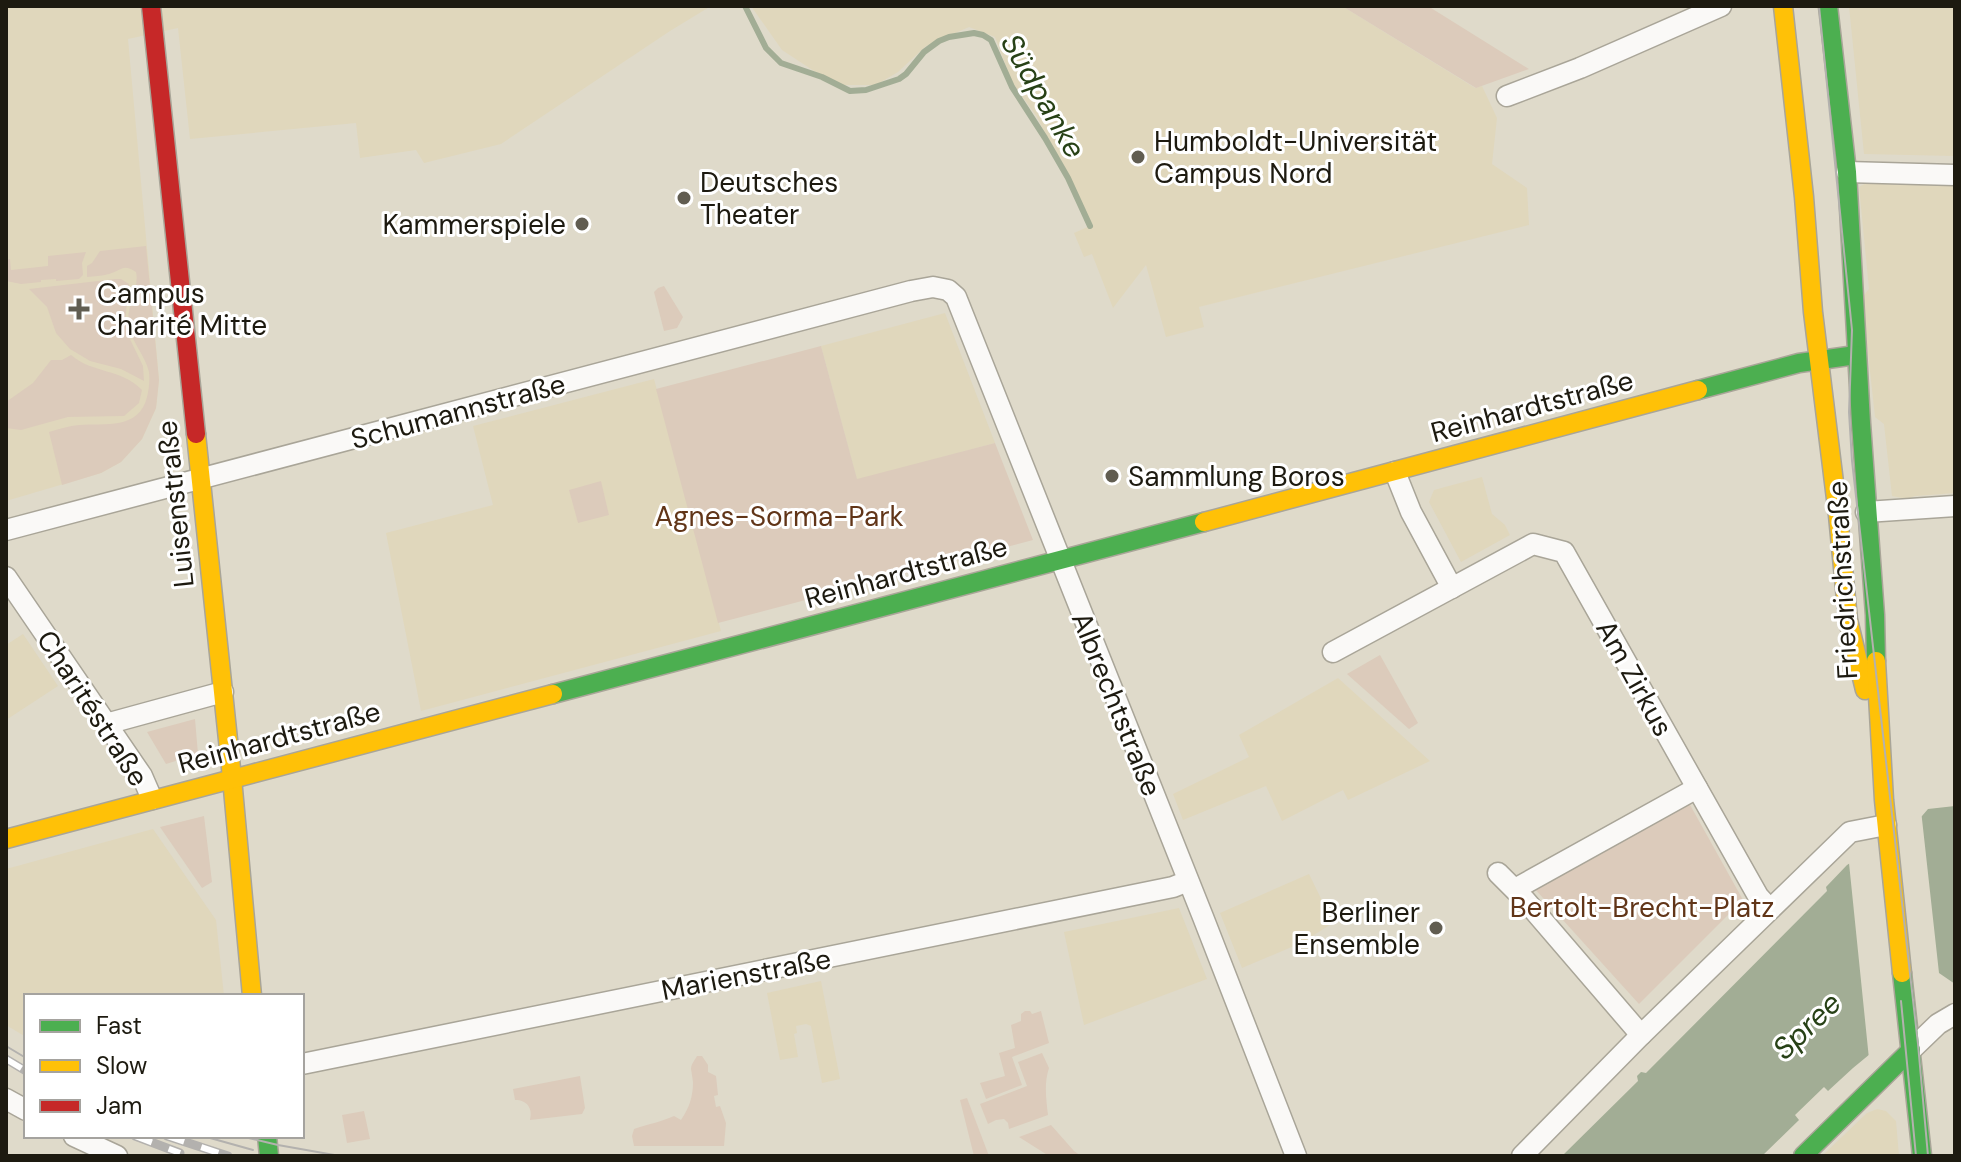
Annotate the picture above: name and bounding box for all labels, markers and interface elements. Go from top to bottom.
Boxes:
water label: Südpanke [992,26,1095,165]
place label: Humboldt-Universität Campus Nord [1154,123,1437,192]
marker: Humboldt-Universität Campus Nord [1129,148,1147,166]
place label: Deutsches Theater [700,164,838,233]
marker: Deutsches Theater [675,189,693,207]
place label: Kammerspiele [383,206,566,243]
marker: Kammerspiele [573,215,591,233]
place label: Campus Charité Mitte [97,275,267,344]
marker: Campus Charité Mitte [68,298,90,320]
street label: Reinhardtstraße [1427,362,1637,451]
street label: Schumannstraße [347,365,570,458]
street label: Luisenstraße [148,419,203,589]
place label: Sammlung Boros [1128,458,1345,495]
marker: Sammlung Boros [1103,467,1121,485]
street label: Friedrichstraße [1819,480,1866,680]
park label: Agnes-Sorma-Park [654,498,904,535]
street label: Reinhardtstraße [801,528,1011,617]
street label: Albrechtstraße [1063,607,1170,802]
street label: Am Zirkus [1587,614,1682,743]
street label: Charitéstraße [28,623,157,793]
street label: Reinhardtstraße [174,693,384,782]
park label: Bertolt-Brecht-Platz [1510,889,1774,926]
place label: Berliner Ensemble [1294,894,1420,963]
marker: Berliner Ensemble [1427,919,1445,937]
street label: Marienstraße [658,940,834,1009]
water label: Spree [1764,983,1849,1068]
legend [24,994,304,1138]
text: Fast [96,1010,142,1041]
text: Slow [96,1050,147,1081]
text: Jam [96,1090,142,1121]

